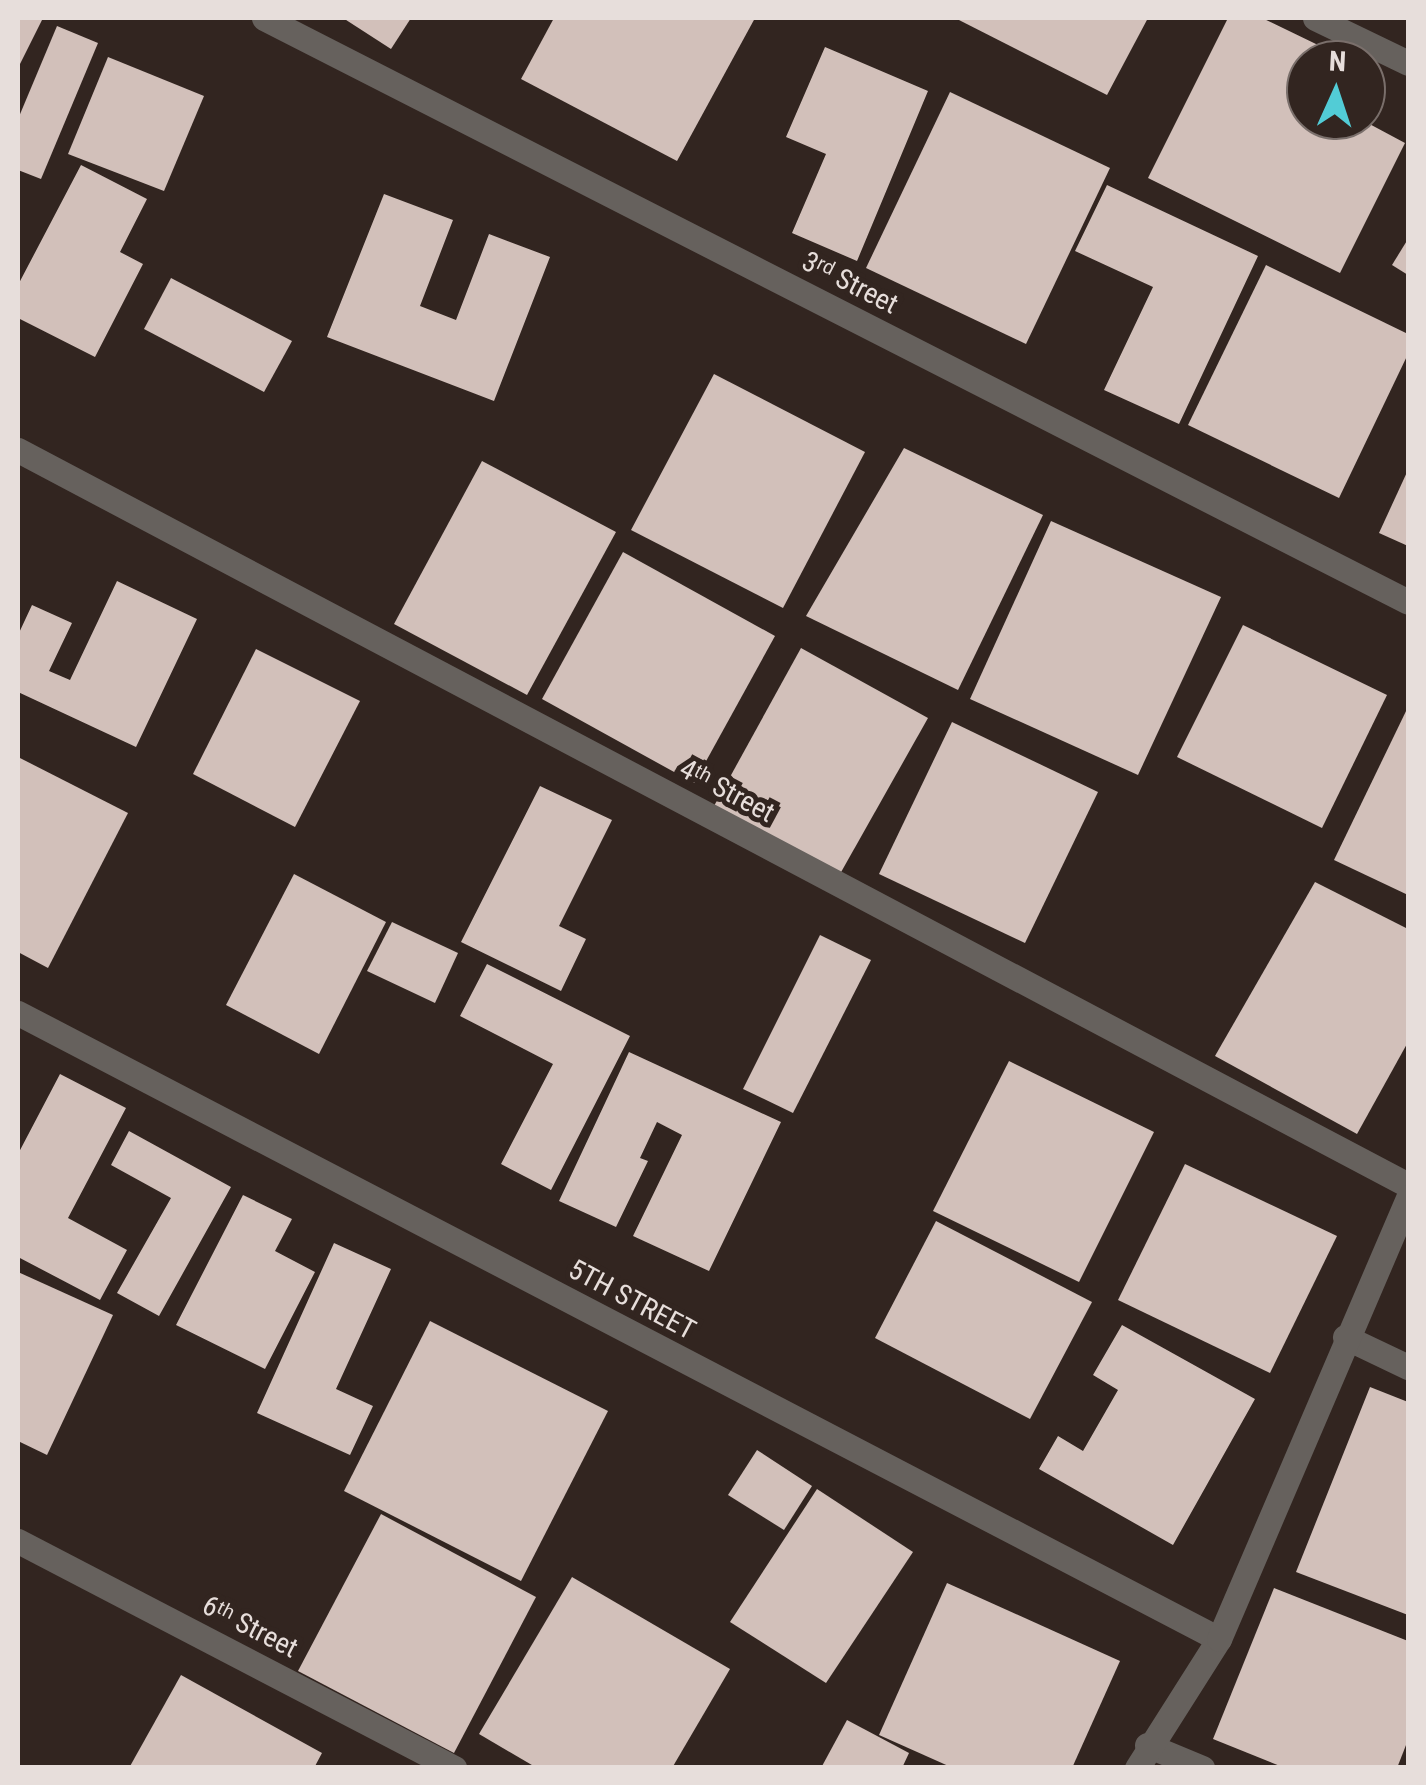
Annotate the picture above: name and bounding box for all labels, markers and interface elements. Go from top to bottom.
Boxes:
north arrow [1286,40,1386,140]
text: N [1328,45,1347,78]
street label: 3ʳᵈ Street [796,245,904,321]
street label: 4ᵗʰ Street [674,752,780,830]
street label: 5TH STREET [563,1253,701,1347]
street label: 6ᵗʰ Street [197,1589,303,1665]

